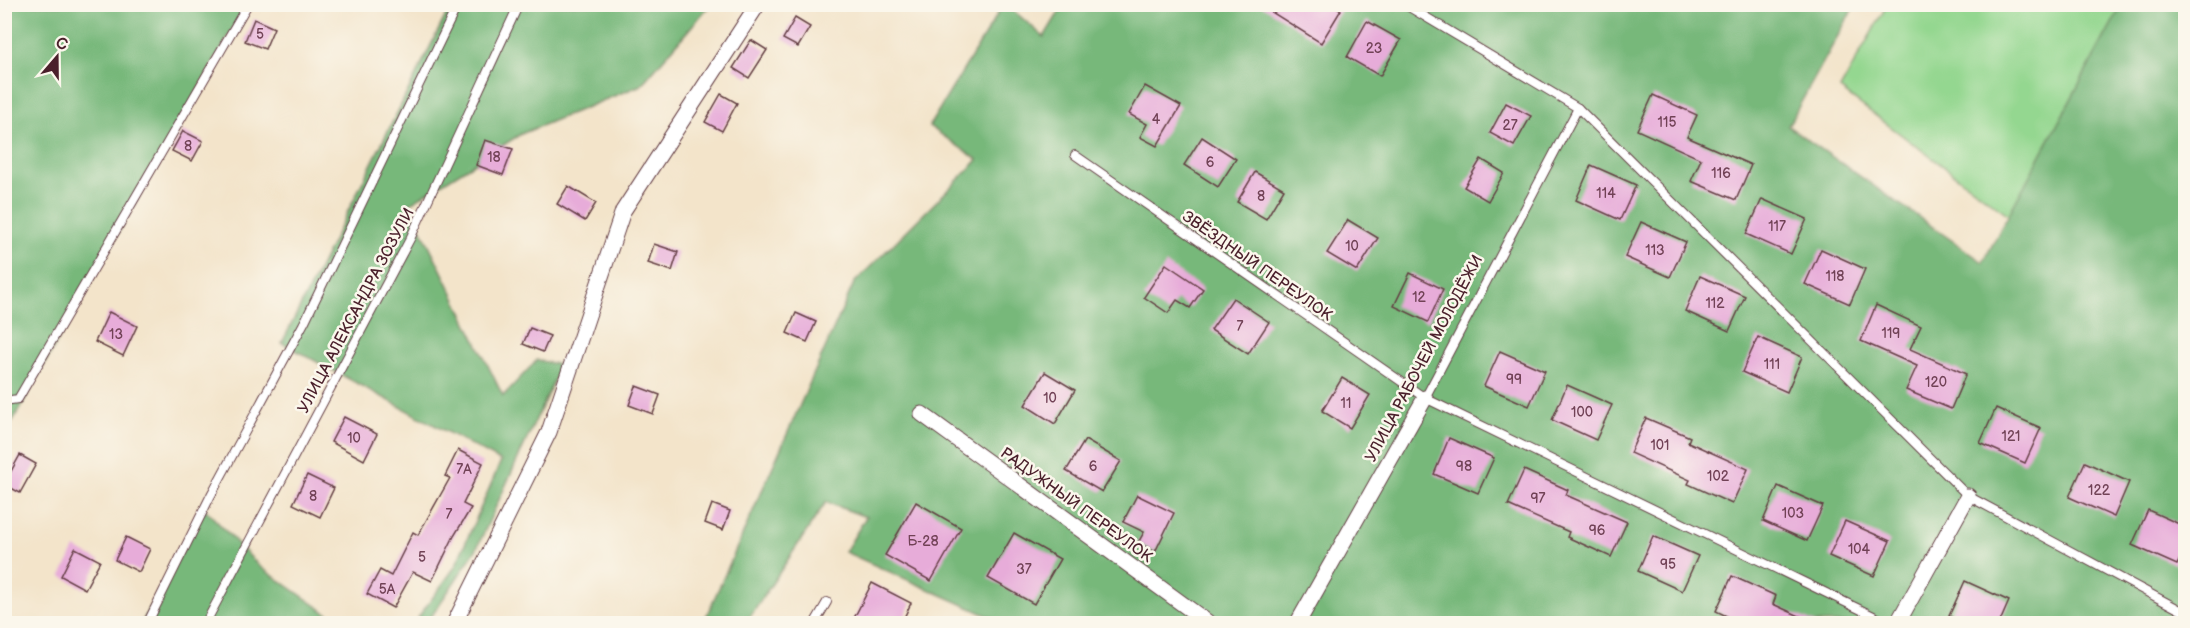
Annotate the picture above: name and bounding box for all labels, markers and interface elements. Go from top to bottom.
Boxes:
house number: 5 [256,26,264,43]
north arrow [27,27,87,87]
text: С [53,33,70,55]
house number: 23 [1366,40,1382,57]
house number: 4 [1152,111,1161,128]
house number: 115 [1658,114,1676,131]
house number: 27 [1502,117,1518,134]
house number: 8 [184,138,192,155]
house number: 18 [487,149,501,166]
house number: 6 [1206,154,1215,171]
house number: 116 [1711,165,1731,182]
house number: 114 [1596,185,1616,202]
house number: 8 [1257,188,1265,205]
street label: УЛИЦА АЛЕКСАНДРА ЗОЗУЛИ [294,205,419,417]
street label: ЗВЁЗДНЫЙ ПЕРЕУЛОК [1178,206,1337,326]
house number: 117 [1768,218,1786,235]
house number: 10 [1345,238,1359,255]
house number: 113 [1645,242,1665,259]
street label: УЛИЦА РАБОЧЕЙ МОЛОДЁЖИ [1361,251,1487,465]
house number: 118 [1826,268,1845,285]
house number: 12 [1412,289,1427,306]
house number: 112 [1705,295,1725,312]
house number: 7 [1237,318,1244,335]
house number: 119 [1882,325,1900,342]
house number: 13 [109,326,123,343]
house number: 111 [1764,356,1780,373]
house number: 99 [1506,371,1522,388]
house number: 120 [1925,374,1947,391]
house number: 10 [1043,390,1057,407]
house number: 11 [1341,395,1351,412]
house number: 100 [1571,404,1593,421]
house number: 121 [2002,428,2020,445]
house number: 10 [347,430,361,447]
house number: 101 [1650,437,1670,454]
street label: РАДУЖНЫЙ ПЕРЕУЛОК [996,444,1156,567]
house number: 6 [1089,458,1098,475]
house number: 98 [1456,458,1472,475]
house number: 7А [456,461,472,478]
house number: 102 [1707,468,1730,485]
house number: 122 [2088,482,2111,499]
house number: 8 [309,488,317,505]
house number: 97 [1531,490,1546,507]
house number: 103 [1782,505,1804,522]
house number: 7 [446,506,453,523]
house number: 96 [1589,522,1606,539]
house number: Б-28 [907,533,939,550]
house number: 104 [1848,541,1871,558]
house number: 5 [418,549,426,566]
house number: 95 [1660,556,1676,573]
house number: 37 [1016,561,1032,578]
house number: 5А [379,581,396,598]

